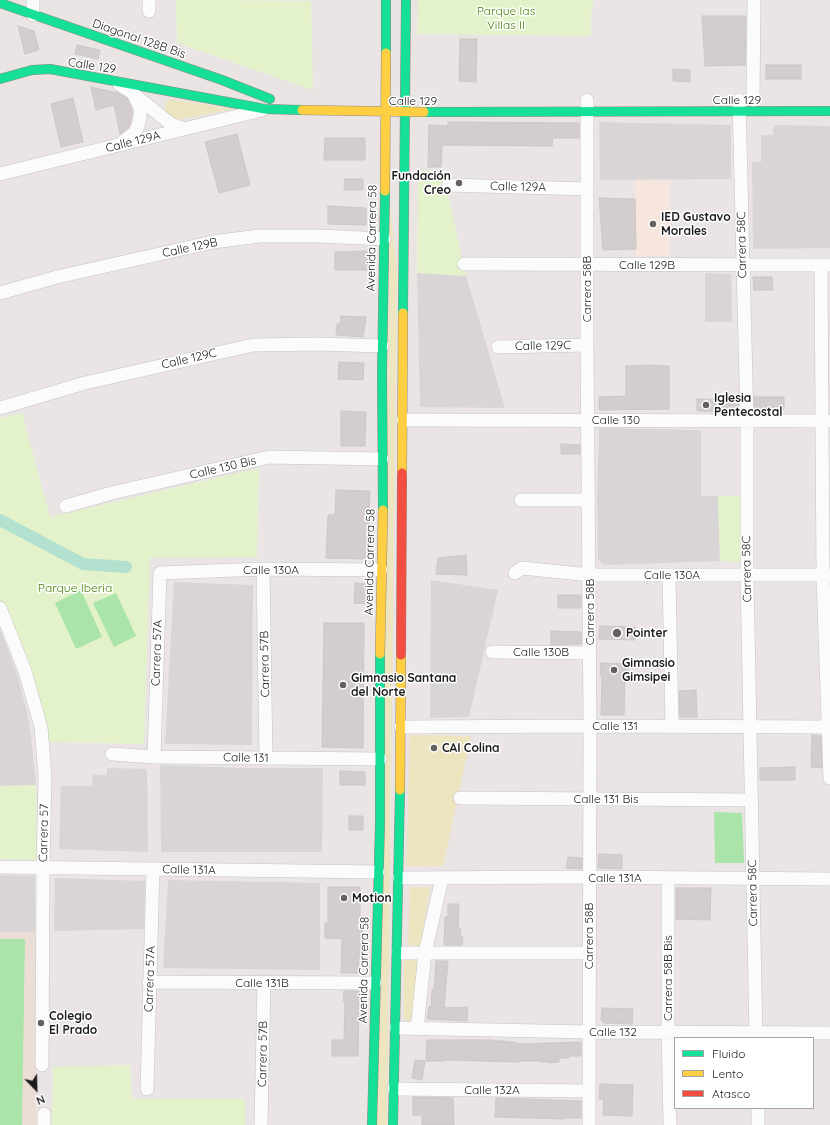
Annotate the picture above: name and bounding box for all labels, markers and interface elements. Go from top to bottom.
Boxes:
park label: Parque las Villas II [477,4,535,32]
street label: Diagonal 128B Bis [90,16,188,62]
street label: Calle 129 [67,55,117,77]
street label: Calle 129 [713,93,761,107]
street label: Calle 129 [389,94,437,108]
street label: Calle 129A [104,128,162,156]
place label: Fundación Creo [391,169,451,197]
marker: Fundación Creo [454,178,464,188]
street label: Calle 129A [490,179,546,195]
street label: Avenida Carrera 58 [364,185,380,291]
place label: IED Gustavo Morales [661,210,731,238]
street label: Carrera 58C [734,212,750,278]
marker: IED Gustavo Morales [648,219,658,229]
street label: Calle 129B [161,235,219,261]
street label: Carrera 58B [580,256,594,322]
street label: Calle 129B [619,258,675,272]
street label: Calle 129C [515,338,571,354]
street label: Calle 129C [160,346,218,372]
place label: Iglesia Pentecostal [714,391,782,419]
marker: Iglesia Pentecostal [701,400,711,410]
street label: Calle 130 [592,413,640,427]
street label: Calle 130 Bis [188,453,258,483]
street label: Avenida Carrera 58 [362,509,378,615]
street label: Carrera 58C [739,536,755,602]
street label: Calle 130A [243,563,299,577]
street label: Calle 130A [644,568,700,582]
street label: Carrera 58B [583,579,597,645]
park label: Parque Iberia [38,581,112,595]
street label: Carrera 57A [149,620,165,686]
place label: Pointer [626,626,668,640]
marker: Pointer [611,627,623,639]
street label: Carrera 57B [257,631,273,697]
street label: Calle 130B [513,645,569,659]
place label: Gimnasio Gimsipei [622,656,675,684]
marker: Gimnasio Gimsipei [609,665,619,675]
place label: Gimnasio Santana del Norte [351,671,456,699]
marker: Gimnasio Santana del Norte [338,680,348,690]
street label: Calle 131 [592,719,638,733]
place label: CAI Colina [442,741,500,755]
marker: CAI Colina [429,743,439,753]
street label: Calle 131 [223,750,269,766]
street label: Calle 131 Bis [573,792,639,806]
street label: Carrera 57 [36,804,52,862]
street label: Carrera 58C [745,860,761,926]
street label: Calle 131A [162,862,216,878]
street label: Calle 131A [588,871,642,885]
place label: Motion [352,891,392,905]
marker: Motion [339,893,349,903]
street label: Carrera 58B [582,903,596,969]
street label: Avenida Carrera 58 [356,917,372,1023]
street label: Carrera 58B Bis [661,935,675,1021]
street label: Carrera 57A [142,946,158,1012]
street label: Calle 131B [235,976,289,990]
place label: Colegio El Prado [49,1009,97,1037]
marker: Colegio El Prado [36,1018,46,1028]
street label: Carrera 57B [255,1021,271,1087]
street label: Calle 132 [589,1025,637,1039]
legend [674,1037,814,1109]
text: Fluido [712,1046,745,1061]
text: Lento [712,1066,743,1081]
north arrow [16,1069,56,1109]
street label: Calle 132A [464,1083,520,1097]
text: Atasco [712,1086,750,1101]
text: N [34,1092,47,1108]

